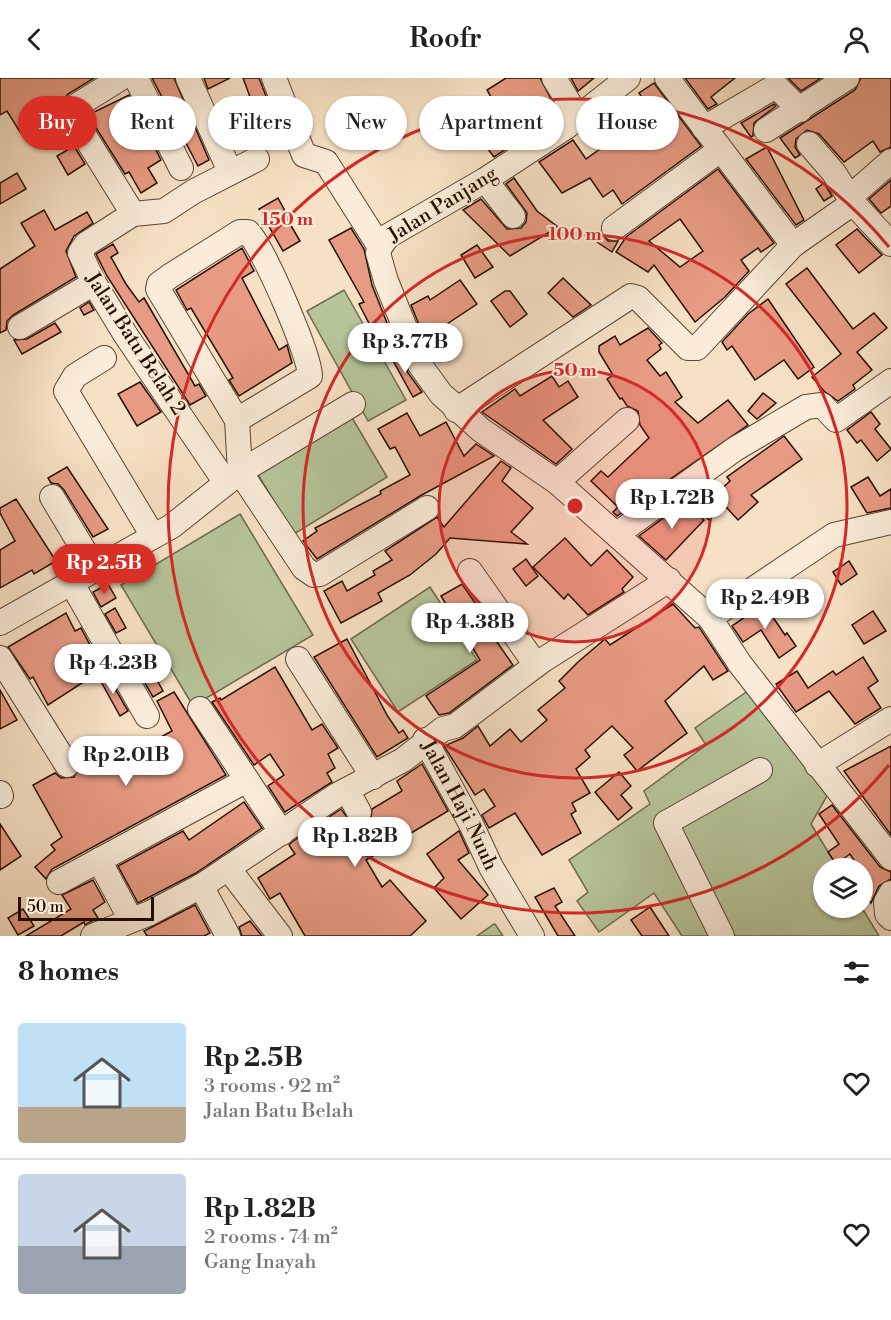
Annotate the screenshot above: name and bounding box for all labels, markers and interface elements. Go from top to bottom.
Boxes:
text: Roofr [409,22,482,56]
icon: back [18,23,51,56]
icon: person [840,23,873,56]
chip: Buy [18,96,97,150]
chip: Rent [109,96,196,150]
chip: Filters [208,96,313,150]
chip: New [325,96,407,150]
chip: Apartment [419,96,564,150]
chip: House [576,96,679,150]
street label: Jalan Panjang [383,161,503,249]
text: 150 m [261,208,314,231]
text: 100 m [548,223,602,246]
street label: Jalan Batu Belah 2 [79,267,190,420]
pin: Rp 3.77B [343,323,467,374]
text: Rp 3.77B [362,330,448,355]
text: 50 m [553,359,597,382]
pin: Rp 1.72B [610,479,734,530]
text: Rp 1.72B [630,486,714,511]
centre of rings [565,496,585,516]
pin: Rp 2.5B [49,544,159,595]
text: Rp 2.5B [66,551,142,576]
pin: Rp 2.49B [703,579,827,630]
text: Rp 2.49B [720,586,810,611]
pin: Rp 4.38B [408,603,532,654]
text: Rp 4.38B [425,610,515,635]
pin: Rp 4.23B [51,644,175,695]
text: Rp 4.23B [68,651,158,676]
street label: Jalan Haji Nuuh [415,735,503,875]
pin: Rp 2.01B [64,736,188,787]
text: Rp 2.01B [82,743,170,768]
pin: Rp 1.82B [293,817,417,868]
text: Rp 1.82B [312,824,398,849]
map controls [813,858,873,918]
button: layers [813,858,873,918]
scale bar [18,894,154,922]
text: 50 m [27,897,64,917]
text: 8 homes [18,956,119,988]
icon: filters [840,956,873,989]
text: Rp 2.5B [204,1042,303,1074]
icon: home [66,1047,138,1119]
icon: heart [840,1067,873,1100]
text: 3 rooms · 92 m² [204,1074,340,1099]
text: Jalan Batu Belah [204,1099,354,1124]
text: Rp 1.82B [204,1193,316,1225]
icon: home [66,1198,138,1270]
icon: heart [840,1218,873,1251]
text: 2 rooms · 74 m² [204,1225,338,1250]
text: Gang Inayah [204,1250,316,1275]

